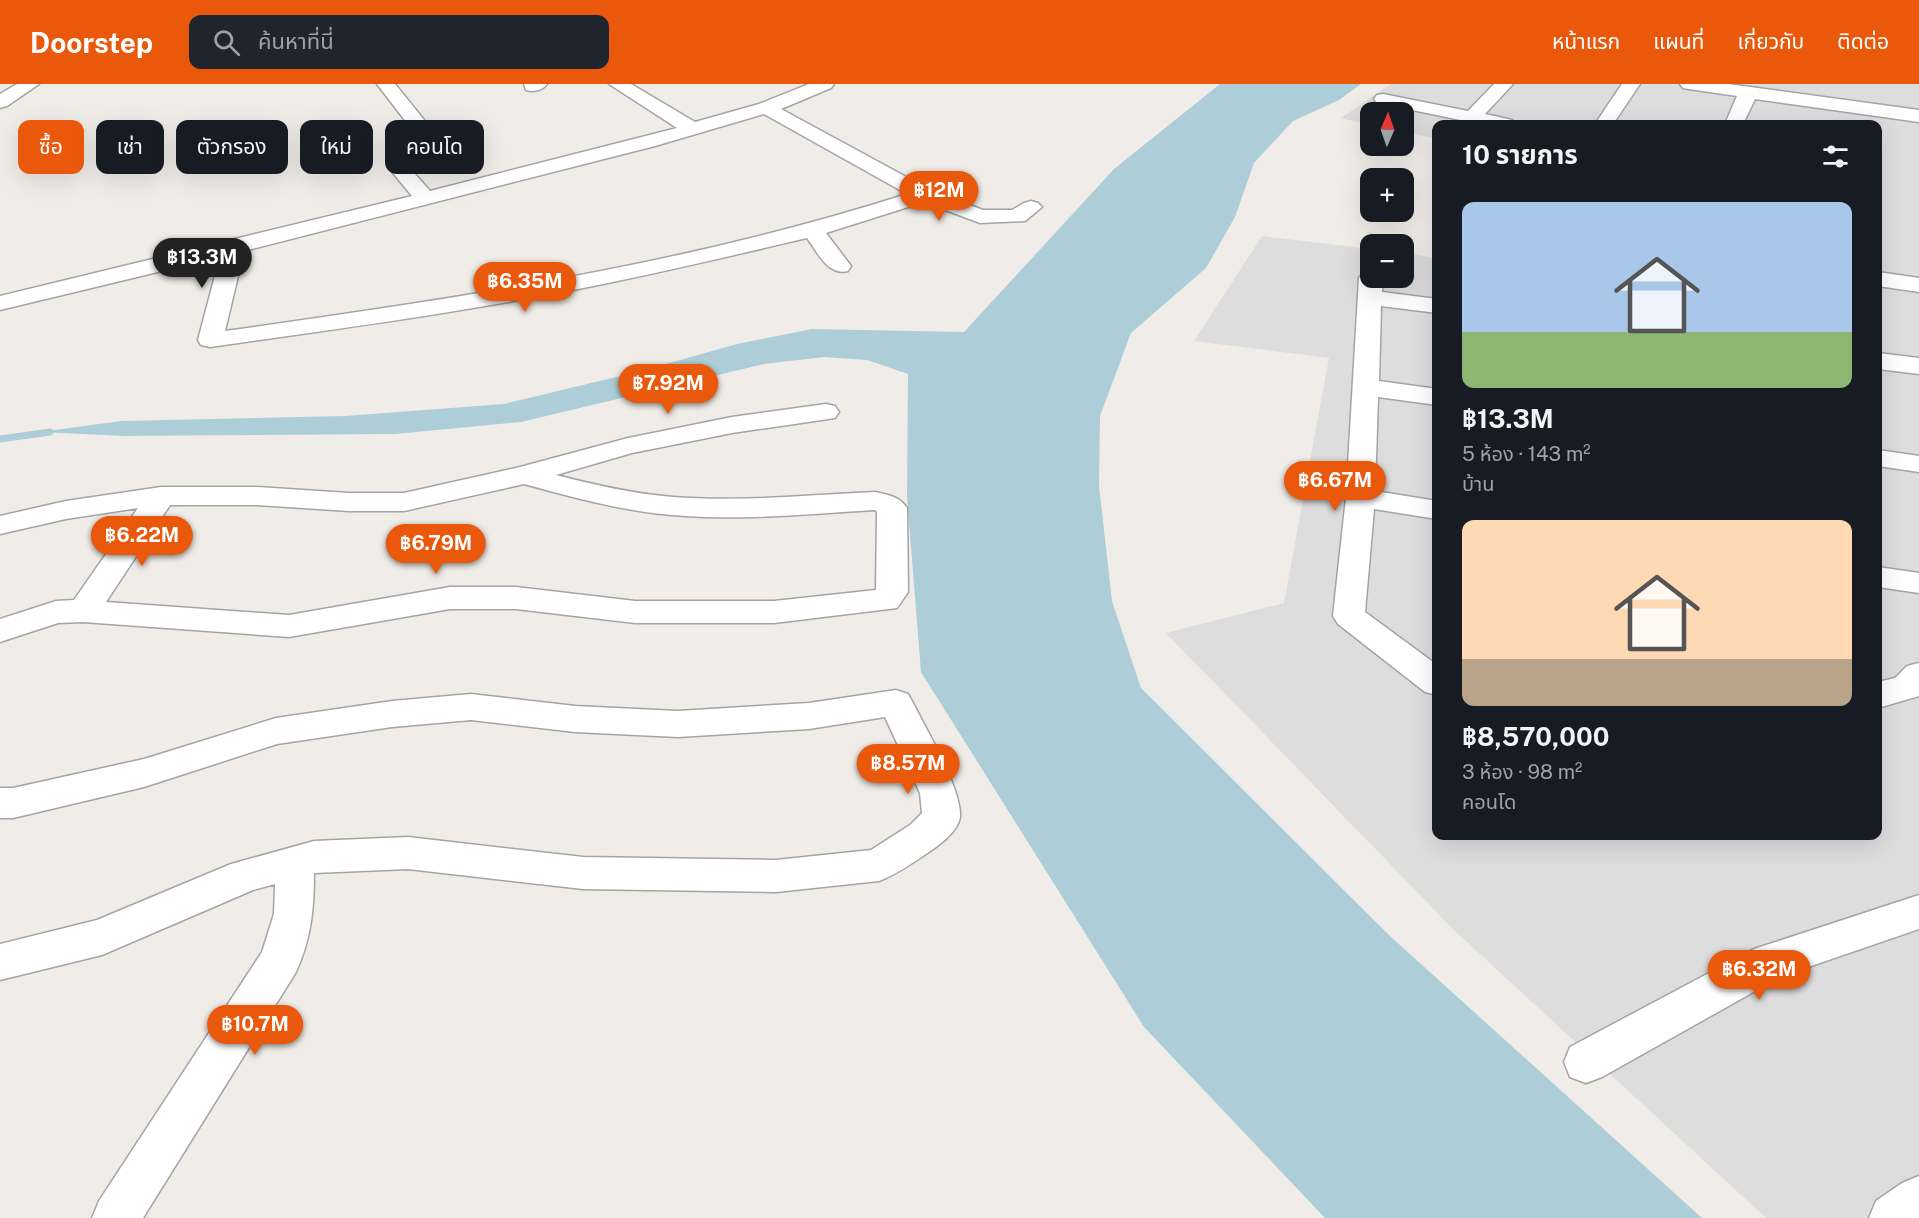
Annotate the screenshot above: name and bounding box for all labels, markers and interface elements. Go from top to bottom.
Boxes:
search box [189,15,609,69]
text: Doorstep [30,26,153,59]
icon: search [210,26,243,59]
text: ค้นหาที่นี่ [258,28,334,54]
text: หน้าแรก [1552,29,1620,54]
text: แผนที่ [1653,29,1704,54]
text: เกี่ยวกับ [1737,29,1804,54]
text: ติดต่อ [1837,29,1889,54]
north arrow [1360,102,1414,156]
map controls [1360,102,1414,288]
chip: ซื้อ [18,120,84,174]
chip: เช่า [96,120,164,174]
chip: ตัวกรอง [176,120,288,174]
chip: ใหม่ [300,120,373,174]
chip: คอนโด [385,120,484,174]
text: 10 รายการ [1462,139,1578,170]
icon: filters [1819,140,1852,173]
button: + [1360,168,1414,222]
pin: ฿12M [903,171,975,222]
text: ฿12M [913,178,965,202]
button: − [1360,234,1414,288]
pin: ฿13.3M [153,238,251,289]
icon: home [1603,241,1711,349]
text: ฿13.3M [167,245,237,269]
pin: ฿6.35M [476,262,574,313]
text: ฿6.35M [487,269,563,293]
pin: ฿7.92M [619,364,717,415]
text: ฿7.92M [632,371,704,395]
text: ฿13.3M [1462,403,1554,434]
text: 5 ห้อง · 143 m² [1462,442,1591,466]
pin: ฿6.67M [1286,461,1384,512]
text: ฿6.67M [1298,468,1372,492]
text: บ้าน [1462,472,1494,496]
pin: ฿6.22M [93,516,191,567]
text: ฿6.22M [105,523,179,547]
pin: ฿6.79M [387,524,485,575]
text: ฿6.79M [400,531,472,555]
icon: home [1603,559,1711,667]
text: ฿8,570,000 [1462,721,1609,752]
pin: ฿8.57M [859,744,957,795]
text: ฿8.57M [871,751,945,775]
text: 3 ห้อง · 98 m² [1462,760,1582,784]
text: คอนโด [1462,790,1516,814]
pin: ฿6.32M [1710,950,1808,1001]
text: ฿6.32M [1722,957,1796,981]
pin: ฿10.7M [206,1005,304,1056]
text: ฿10.7M [221,1012,289,1036]

